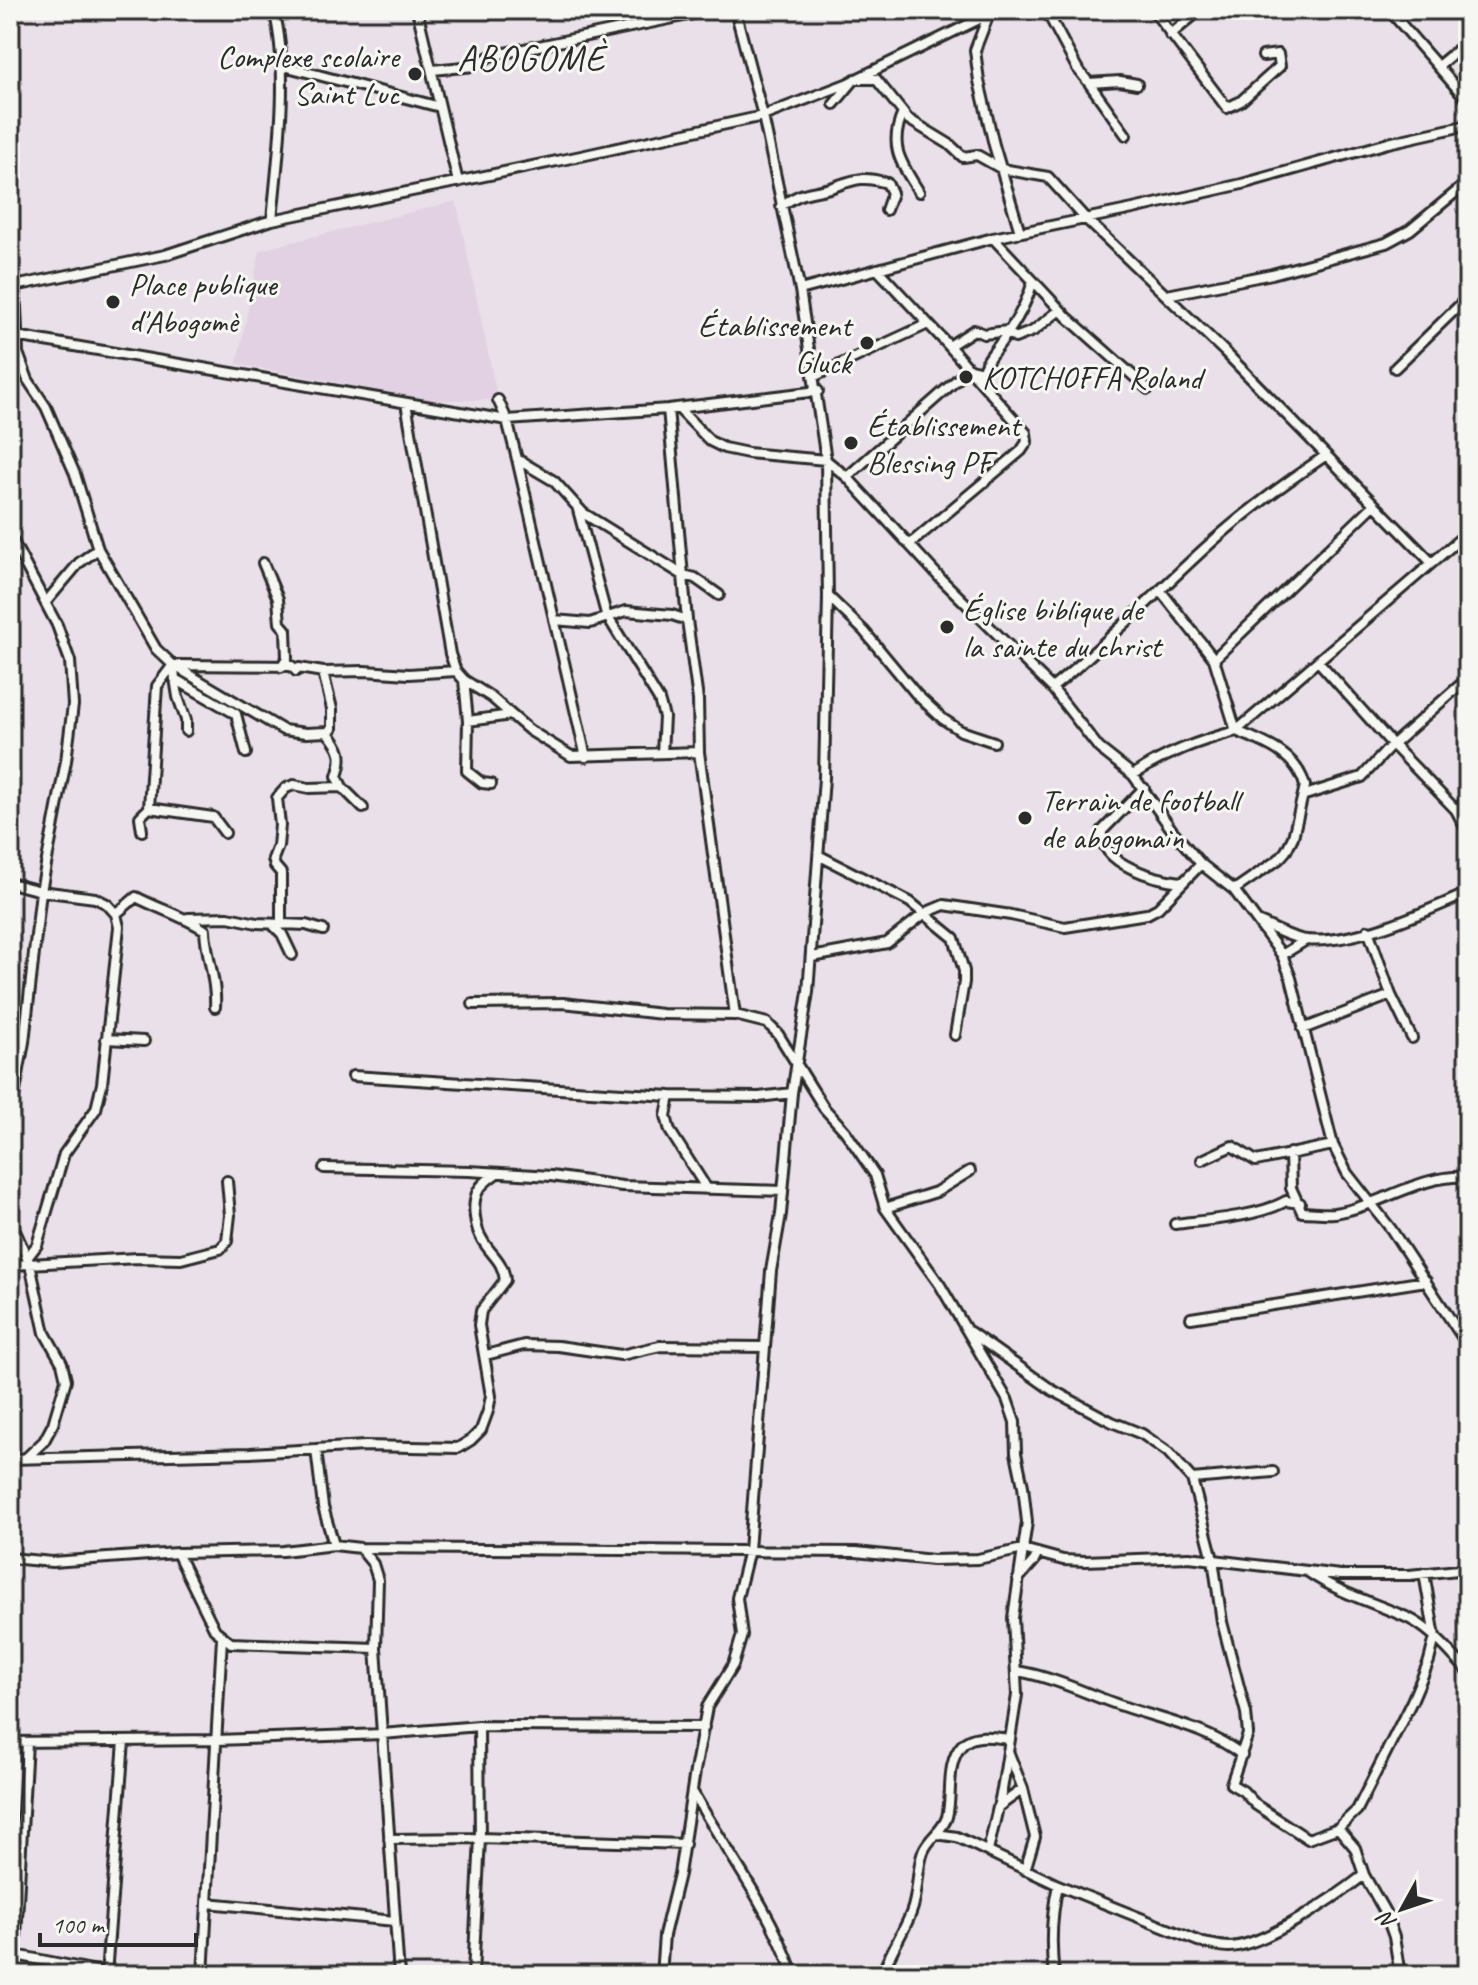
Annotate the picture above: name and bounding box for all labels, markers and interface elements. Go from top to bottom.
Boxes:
district label: ABOGOMÈ [457,35,608,81]
place label: Complexe scolaire Saint Luc [217,36,402,114]
marker: Complexe scolaire Saint Luc [406,65,424,83]
place label: Place publique d'Abogomè [129,264,279,342]
marker: Place publique d'Abogomè [104,293,122,311]
place label: Établissement Gluck [698,305,854,383]
marker: Établissement Gluck [858,334,876,352]
place label: KOTCHOFFA Roland [982,357,1206,398]
marker: KOTCHOFFA Roland [957,368,975,386]
place label: Établissement Blessing PF [867,405,1023,483]
marker: Établissement Blessing PF [842,434,860,452]
place label: Église biblique de la sainte du christ [963,589,1164,667]
marker: Église biblique de la sainte du christ [938,618,956,636]
place label: Terrain de football de abogomain [1041,780,1244,858]
marker: Terrain de football de abogomain [1016,809,1034,827]
north arrow [1362,1869,1442,1949]
scale bar [40,1897,196,1947]
text: N [1370,1904,1403,1935]
text: 100 m [52,1910,106,1940]

